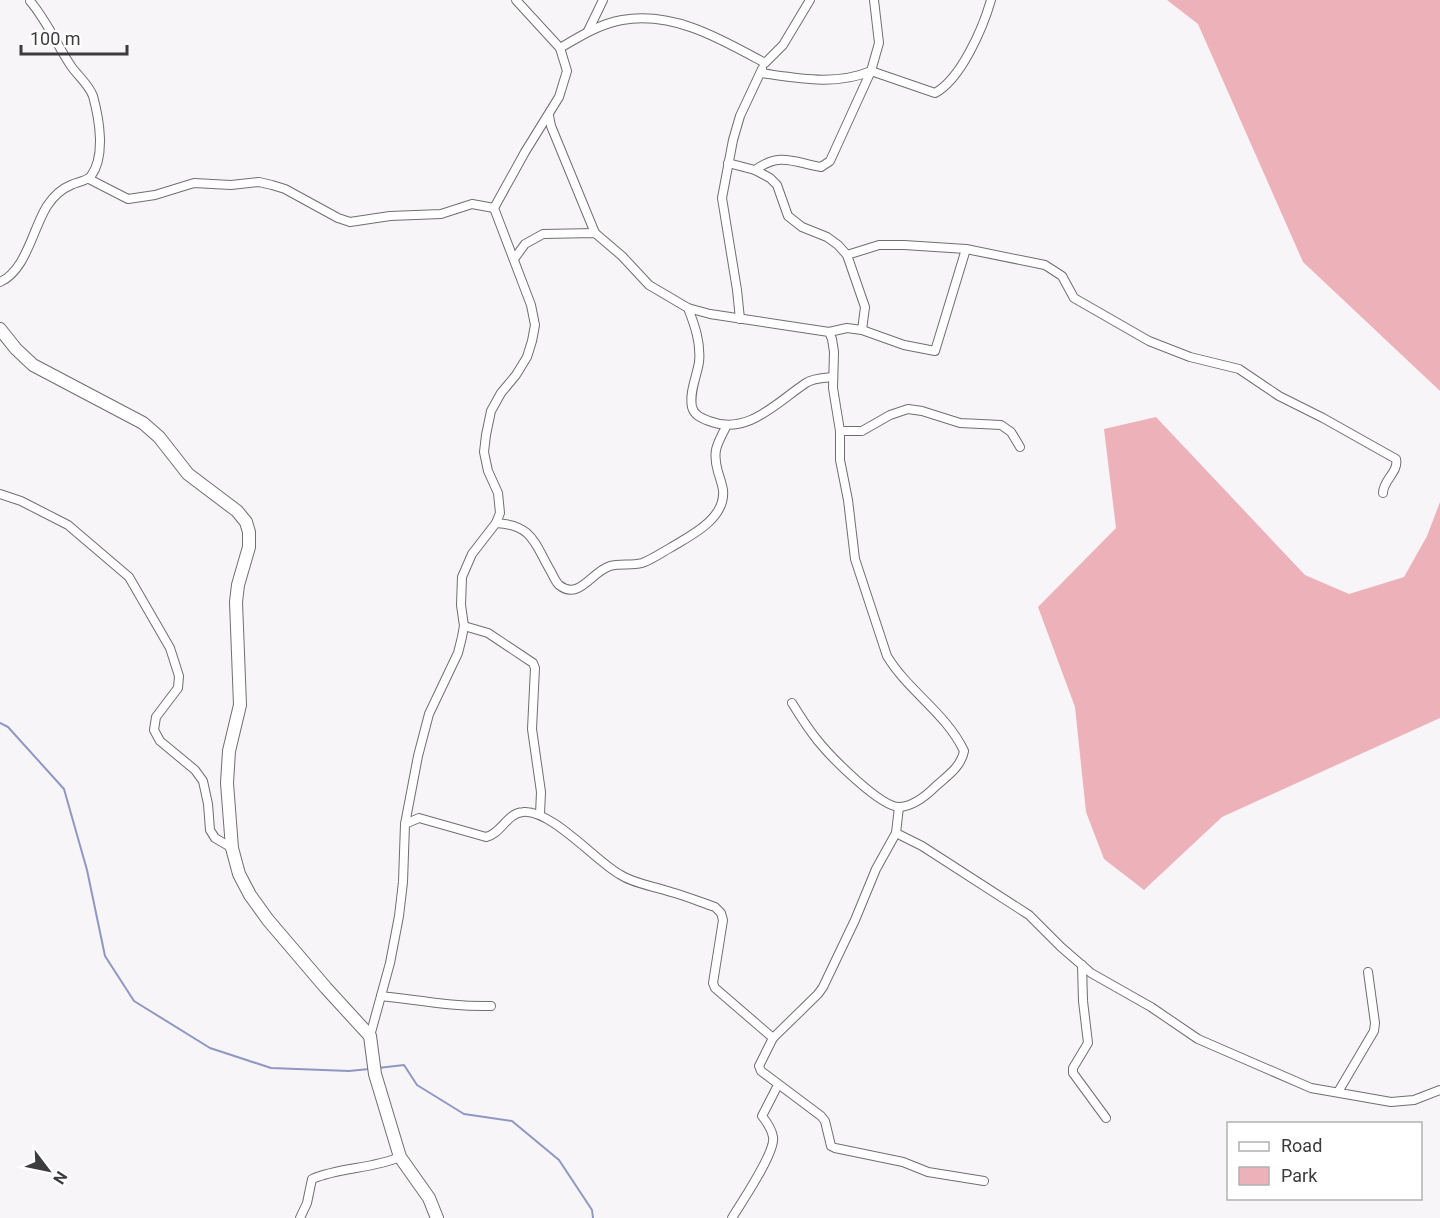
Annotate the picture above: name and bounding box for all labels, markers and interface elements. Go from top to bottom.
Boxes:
scale bar [21,18,128,56]
text: 100 m [30,28,81,49]
legend [1227,1122,1422,1200]
text: Road [1281,1135,1322,1156]
north arrow [18,1140,78,1200]
text: Park [1281,1165,1318,1186]
text: N [49,1168,71,1188]

